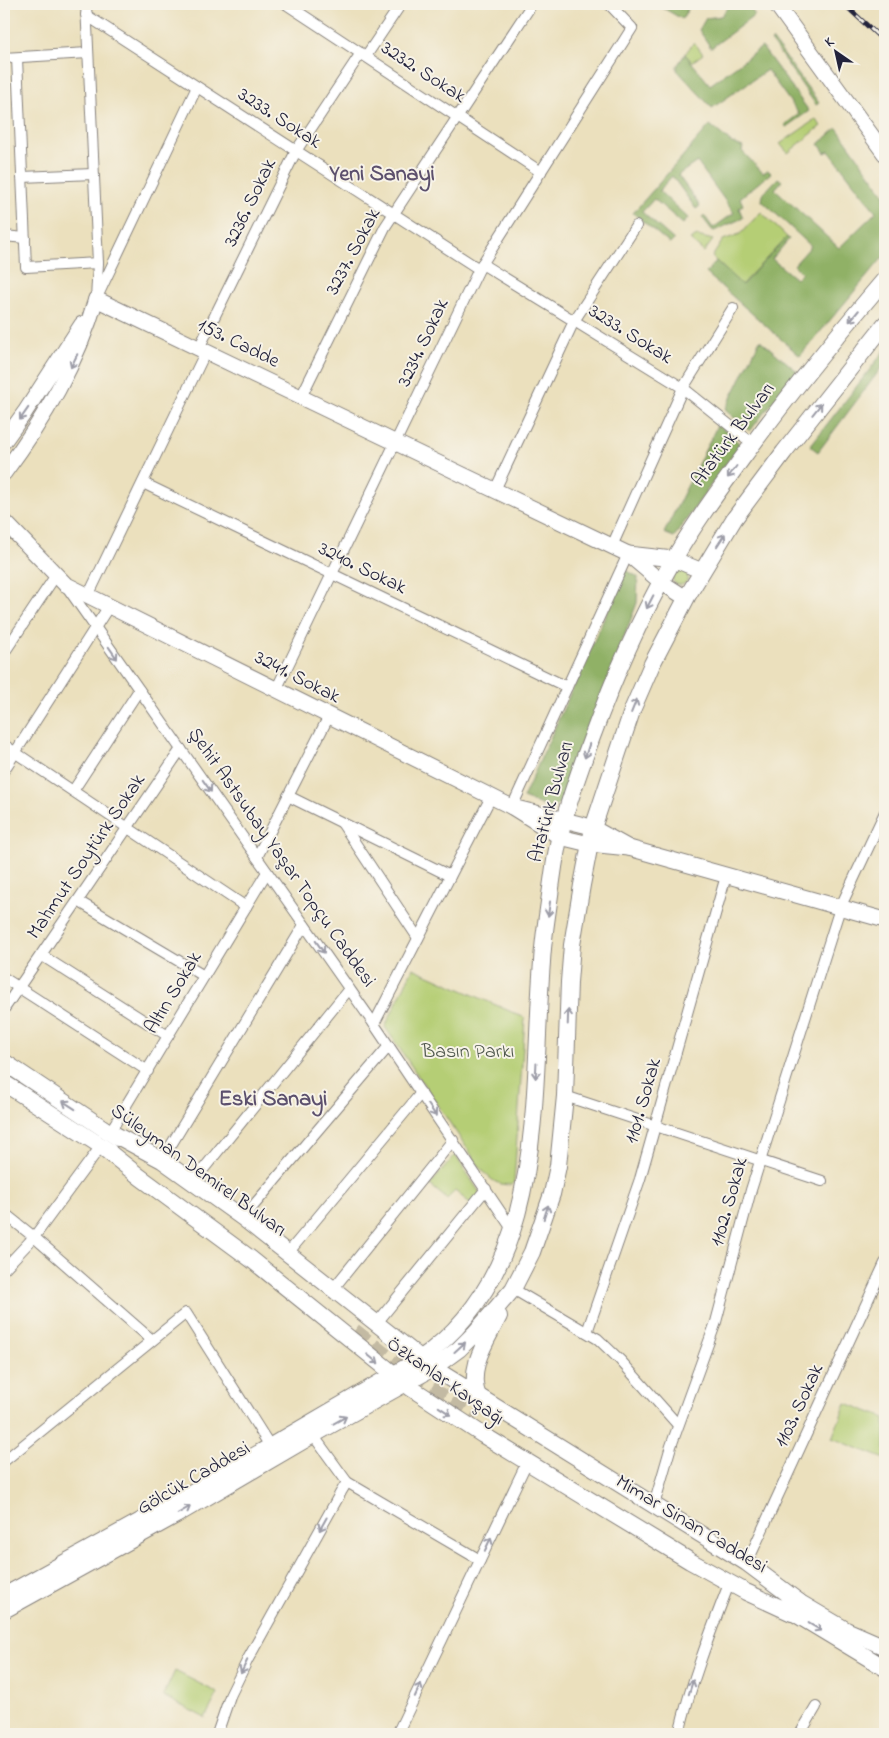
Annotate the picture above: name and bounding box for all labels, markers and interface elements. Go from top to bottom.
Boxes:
north arrow [812,28,862,78]
text: K [821,31,839,53]
street label: 3232. Sokak [375,35,472,112]
street label: 3233. Sokak [231,81,327,157]
street label: 3236. Sokak [217,154,285,252]
district label: Yeni Sanayi [328,159,435,192]
street label: 3237. Sokak [319,203,389,301]
street label: 3234. Sokak [391,294,457,392]
street label: 3233. Sokak [582,298,678,373]
one-way arrow [848,309,859,322]
street label: 153. Cadde [192,312,284,376]
one-way arrow [69,353,78,368]
street label: Atatürk Bulvarı [685,377,783,493]
one-way arrow [812,403,823,416]
one-way arrow [19,407,29,421]
one-way arrow [727,465,737,479]
one-way arrow [715,533,726,547]
street label: 3240. Sokak [313,535,411,603]
one-way arrow [645,594,654,609]
street label: 3241. Sokak [249,644,345,712]
one-way arrow [108,646,118,660]
one-way arrow [631,698,640,713]
street label: Şehit Astsubay Yaşar Topçu Caddesi [180,722,382,994]
street label: Atatürk Bulvarı [522,738,582,866]
one-way arrow [581,743,591,759]
street label: Mahmut Soytürk Sokak [21,768,154,946]
one-way arrow [202,779,212,793]
one-way arrow [543,900,553,916]
one-way arrow [315,940,325,954]
street label: Altın Sokak [138,946,210,1040]
one-way arrow [563,1009,573,1025]
park label: Basın Parkı [421,1038,514,1067]
street label: 1101. Sokak [618,1055,670,1147]
one-way arrow [532,1062,541,1078]
district label: Eski Sanayi [219,1084,327,1117]
street label: Süleyman Demirel Bulvarı [104,1097,292,1245]
one-way arrow [63,1100,77,1110]
one-way arrow [427,1103,437,1117]
street label: 1102. Sokak [703,1154,757,1250]
one-way arrow [541,1204,551,1220]
street label: Özkanlar Kavşağı [380,1331,510,1434]
one-way arrow [454,1342,467,1353]
one-way arrow [366,1353,379,1364]
street label: 1103. Sokak [768,1359,832,1453]
one-way arrow [438,1406,452,1416]
one-way arrow [332,1414,347,1424]
street label: Gölcük Caddesi [132,1435,256,1523]
street label: Mimar Sinan Caddesi [610,1468,772,1582]
one-way arrow [177,1505,192,1515]
one-way arrow [317,1517,327,1531]
one-way arrow [483,1536,493,1551]
one-way arrow [807,1622,821,1632]
one-way arrow [239,1659,249,1674]
one-way arrow [687,1680,697,1696]
one-way arrow [414,1683,423,1698]

